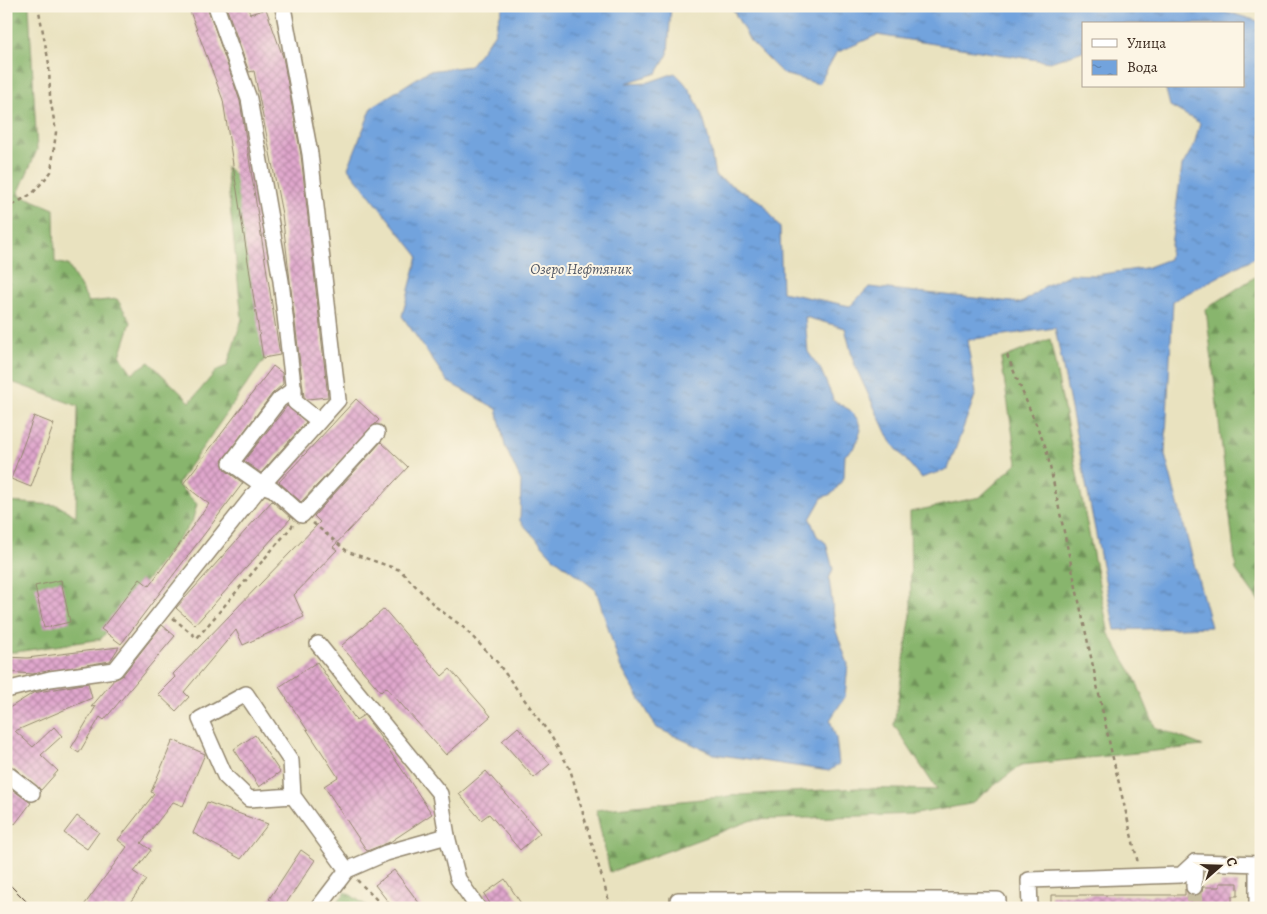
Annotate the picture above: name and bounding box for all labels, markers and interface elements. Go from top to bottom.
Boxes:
legend [1082,22,1244,88]
text: Улица [1127,33,1166,53]
text: Вода [1127,57,1158,77]
water label: Озеро Нефтяник [530,259,632,279]
north arrow [1194,842,1244,892]
text: С [1221,854,1242,869]

